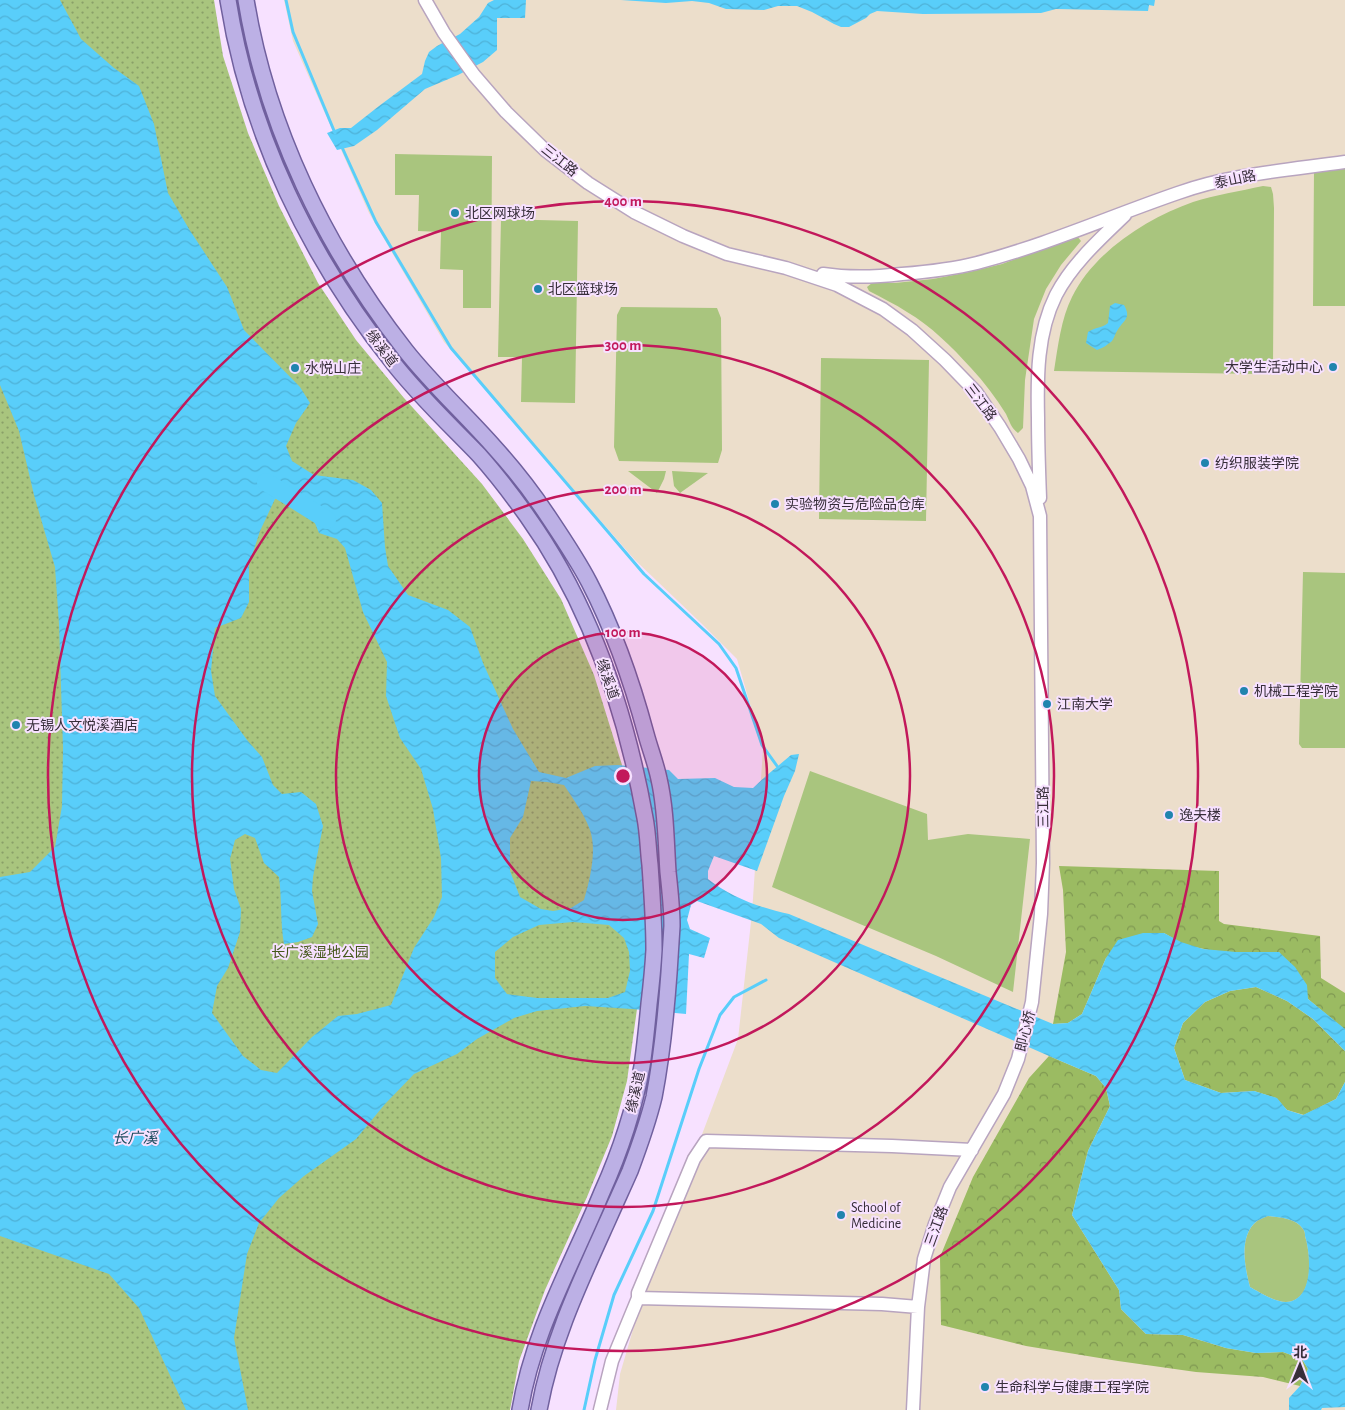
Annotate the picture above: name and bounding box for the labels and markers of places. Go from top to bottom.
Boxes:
place label: 北区网球场 [465,205,535,221]
marker: 北区网球场 [449,207,461,219]
place label: 北区篮球场 [548,281,618,297]
marker: 北区篮球场 [532,283,544,295]
place label: 大学生活动中心 [1225,360,1323,375]
place label: 水悦山庄 [305,361,361,376]
marker: 大学生活动中心 [1327,361,1339,373]
marker: 水悦山庄 [289,362,301,374]
place label: 纺织服装学院 [1215,456,1299,471]
marker: 纺织服装学院 [1199,457,1211,469]
place label: 实验物资与危险品仓库 [785,496,925,512]
marker: 实验物资与危险品仓库 [769,498,781,510]
place label: 机械工程学院 [1254,684,1338,699]
marker: 机械工程学院 [1238,685,1250,697]
place label: 江南大学 [1057,697,1113,712]
marker: 江南大学 [1041,698,1053,710]
place label: 无锡人文悦溪酒店 [26,718,138,733]
marker: 无锡人文悦溪酒店 [10,719,22,731]
centre of rings [614,767,632,785]
place label: 逸夫楼 [1179,808,1221,823]
marker: 逸夫楼 [1163,809,1175,821]
place label: School of Medicine [851,1201,901,1231]
marker: School of Medicine [835,1209,847,1221]
place label: 生命科学与健康工程学院 [995,1379,1149,1395]
marker: 生命科学与健康工程学院 [979,1381,991,1393]

